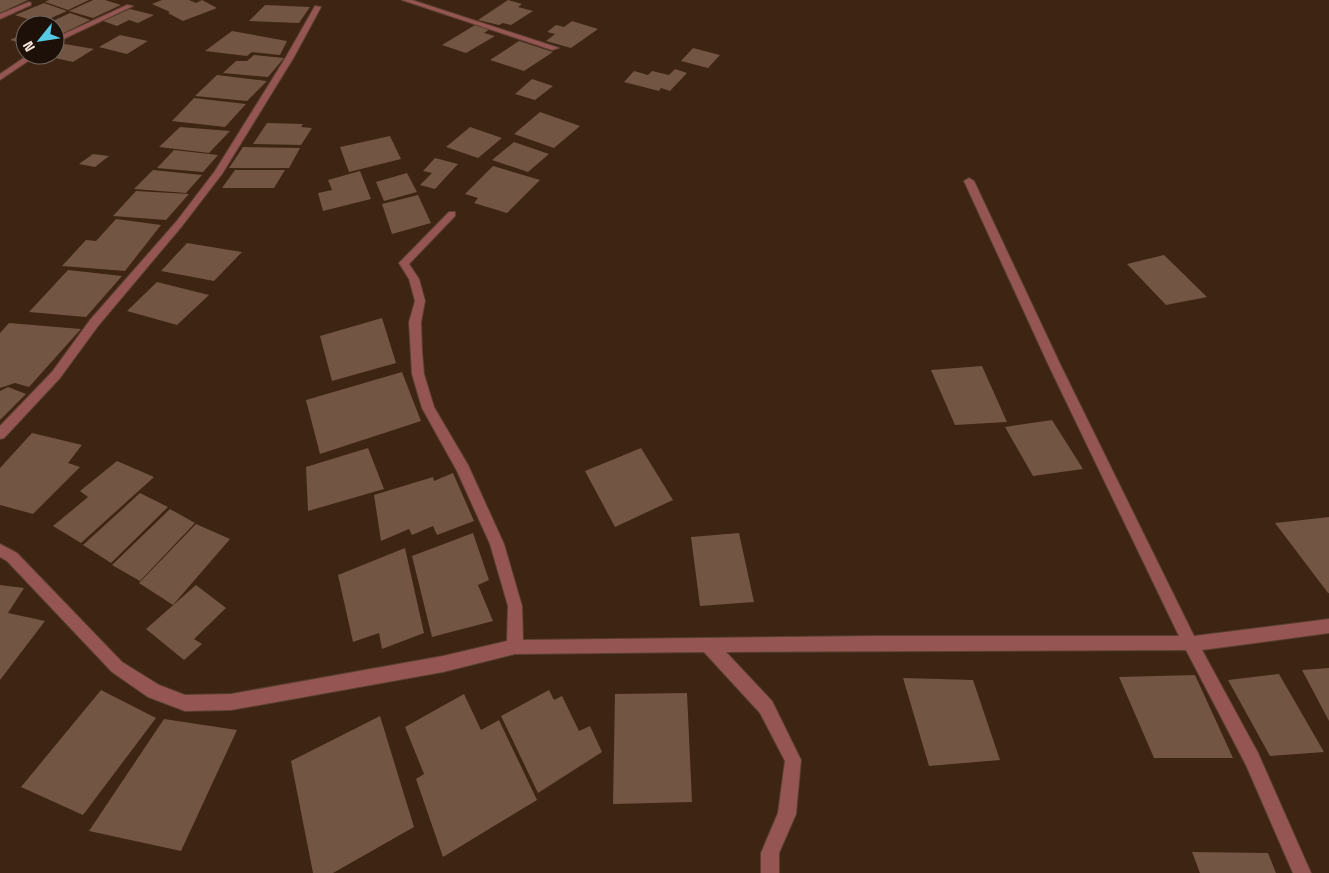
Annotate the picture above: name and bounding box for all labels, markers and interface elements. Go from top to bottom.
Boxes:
north arrow [15,15,65,65]
text: N [19,38,39,55]

